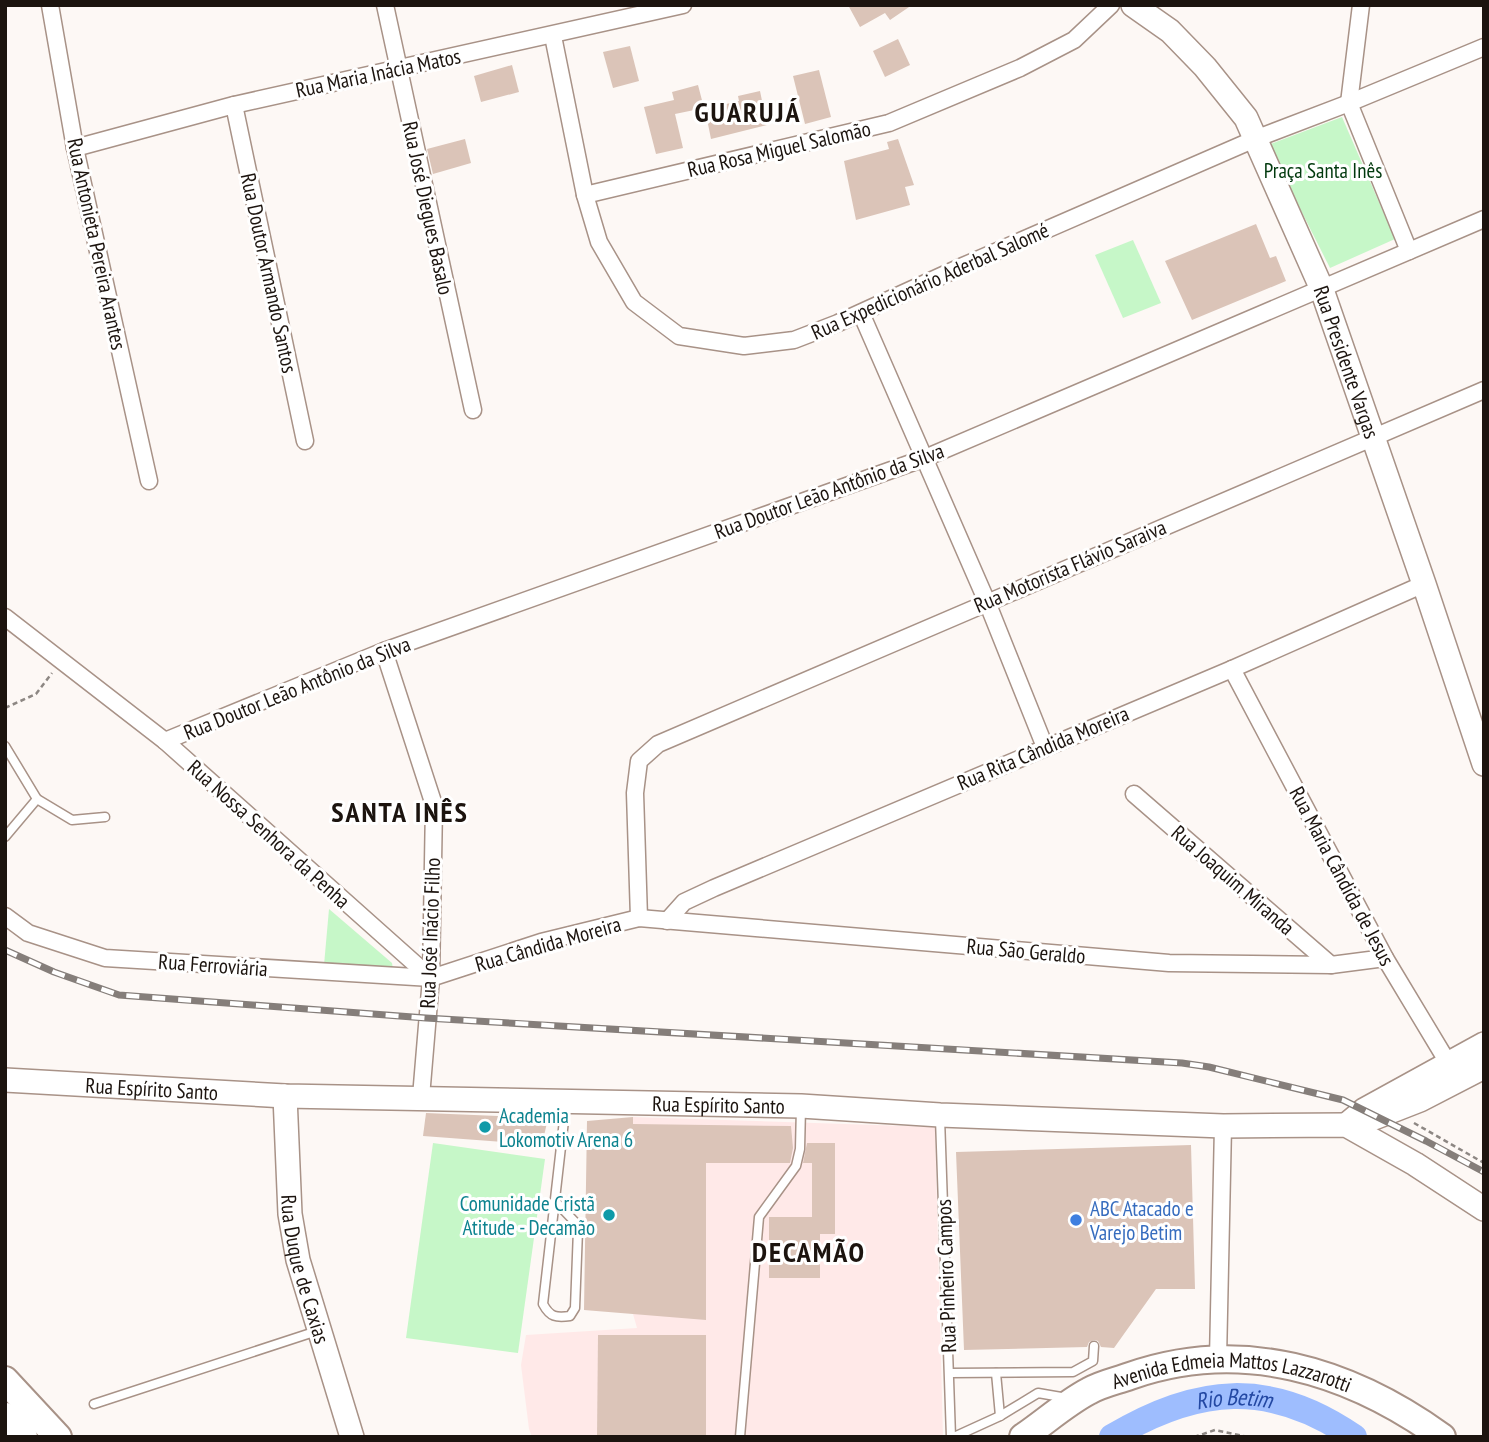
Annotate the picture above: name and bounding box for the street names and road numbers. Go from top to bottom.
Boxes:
street label: Rua Maria Inácia Matos [293,42,463,104]
street label: Rua Rosa Miguel Salomão [685,115,873,183]
street label: Rua José Diegues Basalo [396,119,460,297]
street label: Rua Antonieta Pereira Arantes [61,136,133,352]
street label: Rua Doutor Armando Santos [235,171,303,375]
street label: Rua Expedicionário Aderbal Salomé [807,216,1053,346]
street label: Rua Presidente Vargas [1308,282,1386,442]
street label: Rua Doutor Leão Antônio da Silva [711,437,947,545]
street label: Rua Motorista Flávio Saraiva [970,513,1170,619]
street label: Rua Doutor Leão Antônio da Silva [180,630,414,746]
street label: Rua Rita Cândida Moreira [953,700,1133,796]
street label: Rua Nossa Senhora da Penha [182,754,356,914]
street label: Rua Maria Cândida de Jesus [1283,782,1401,970]
street label: Rua Joaquim Miranda [1166,819,1300,941]
street label: Rua José Inácio Filho [414,857,446,1009]
street label: Rua Cândida Moreira [472,910,624,978]
street label: Rua São Geraldo [965,932,1087,970]
street label: Rua Ferroviária [157,948,269,982]
street label: Rua Espírito Santo [85,1071,219,1106]
street label: Rua Espírito Santo [652,1090,785,1119]
street label: Rua Duque de Caxias [276,1194,336,1347]
street label: Rua Pinheiro Campos [930,1199,962,1353]
street label: Avenida Edmeia Mattos Lazzarotti [1108,1346,1356,1398]

